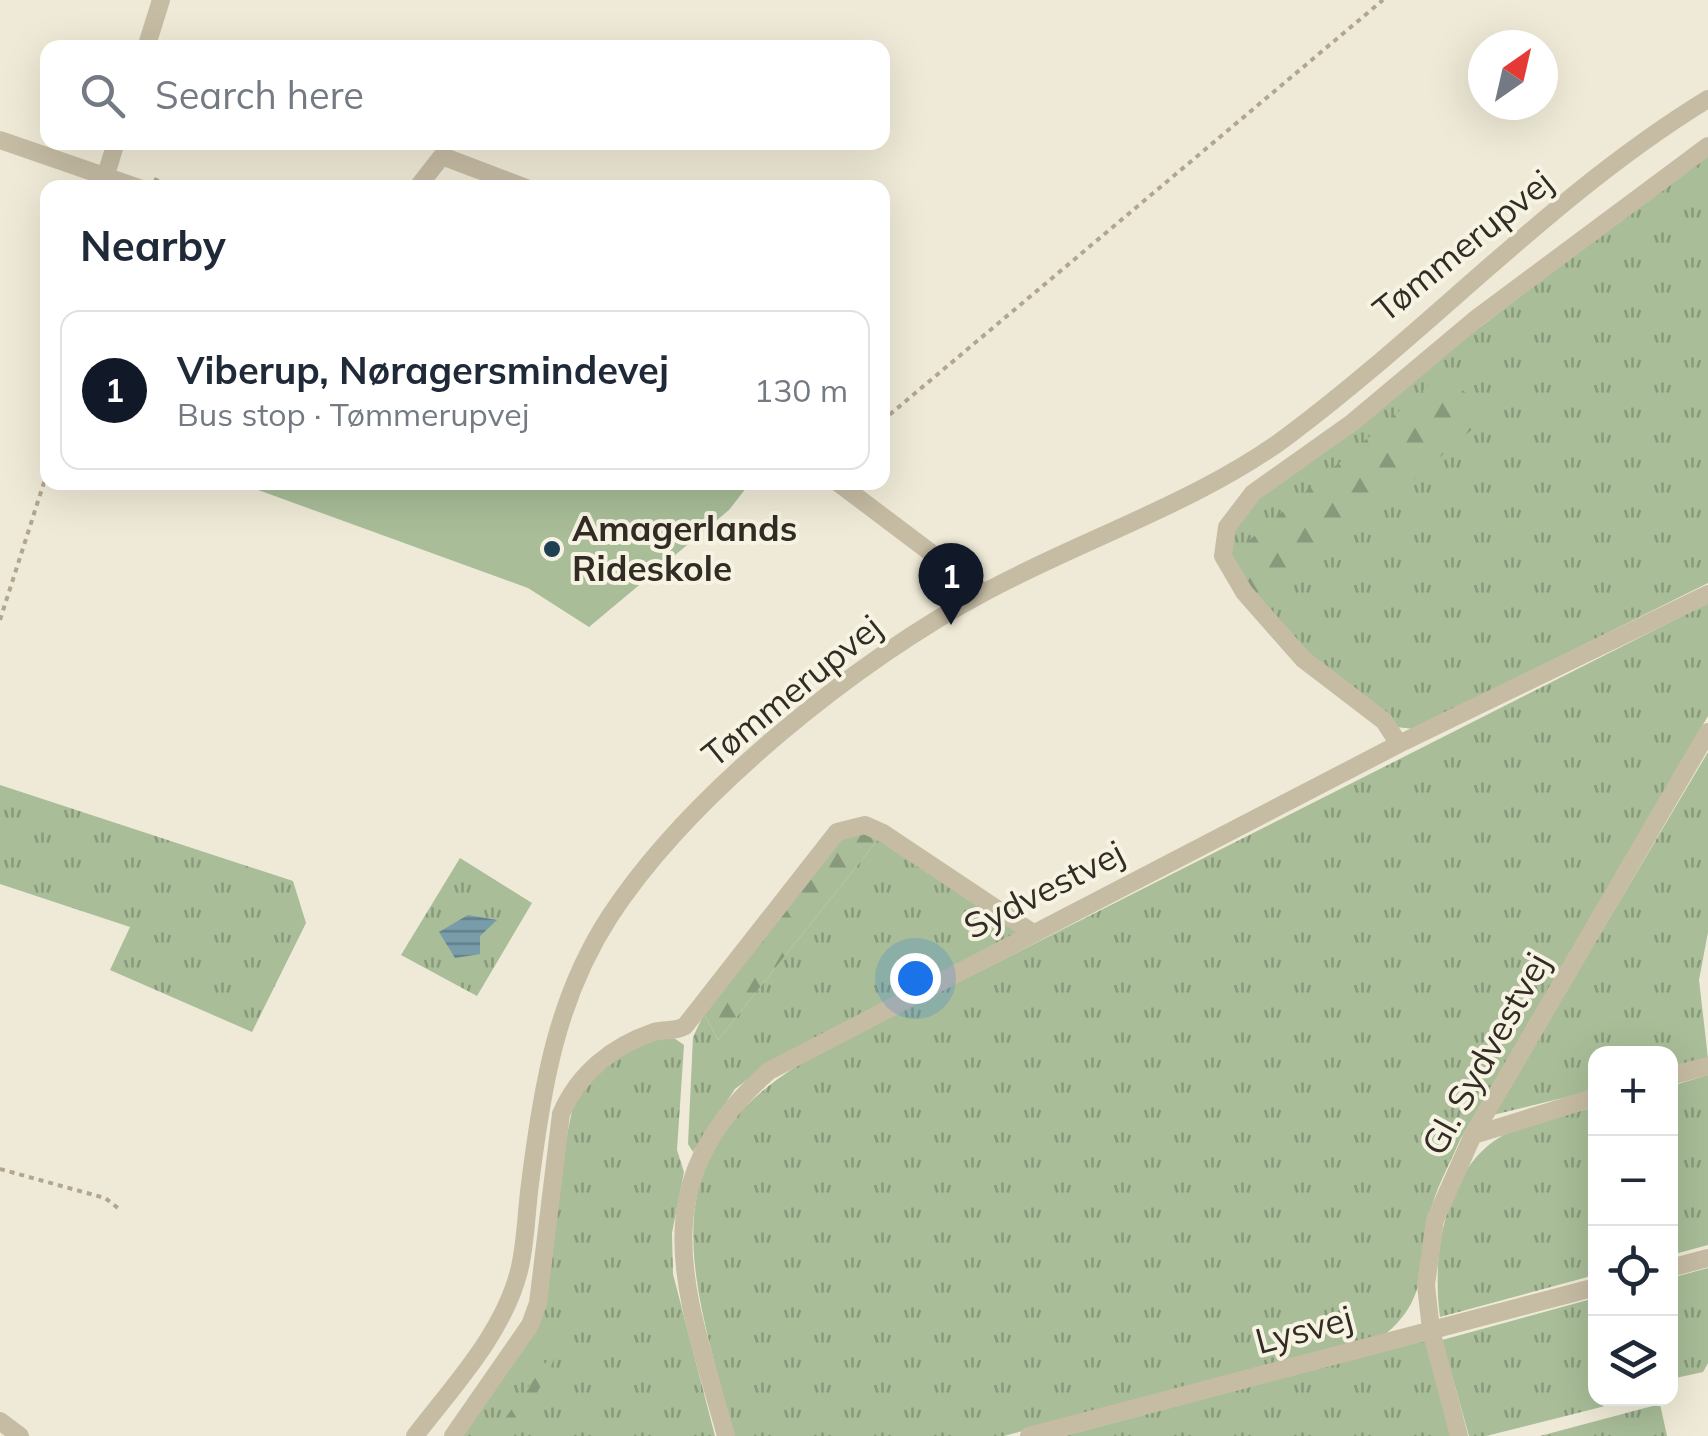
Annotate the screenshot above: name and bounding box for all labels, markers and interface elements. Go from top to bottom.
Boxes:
north arrow [1468,30,1558,120]
search box [40,40,890,150]
icon: search [75,68,130,123]
text: Search here [155,71,364,119]
street label: Tømmerupvej [1364,159,1561,331]
text: Nearby [80,219,226,272]
text: Viberup, Nøragersmindevej [177,346,669,394]
text: 1 [105,370,124,410]
text: 130 m [754,370,848,410]
text: Bus stop · Tømmerupvej [177,394,529,434]
place label: Amagerlands Rideskole [572,506,797,590]
marker: Amagerlands Rideskole [541,538,563,560]
pin: 1 [918,542,984,625]
street label: Tømmerupvej [693,604,890,776]
street label: Sydvestvej [956,830,1131,948]
street label: Gl. Sydvestvej [1411,945,1559,1162]
your location [890,953,941,1004]
map controls [1588,1046,1678,1406]
button: + [1588,1046,1678,1136]
button: − [1588,1136,1678,1226]
button: locate [1588,1226,1678,1316]
street label: Lysvej [1250,1295,1357,1363]
button: layers [1588,1316,1678,1406]

